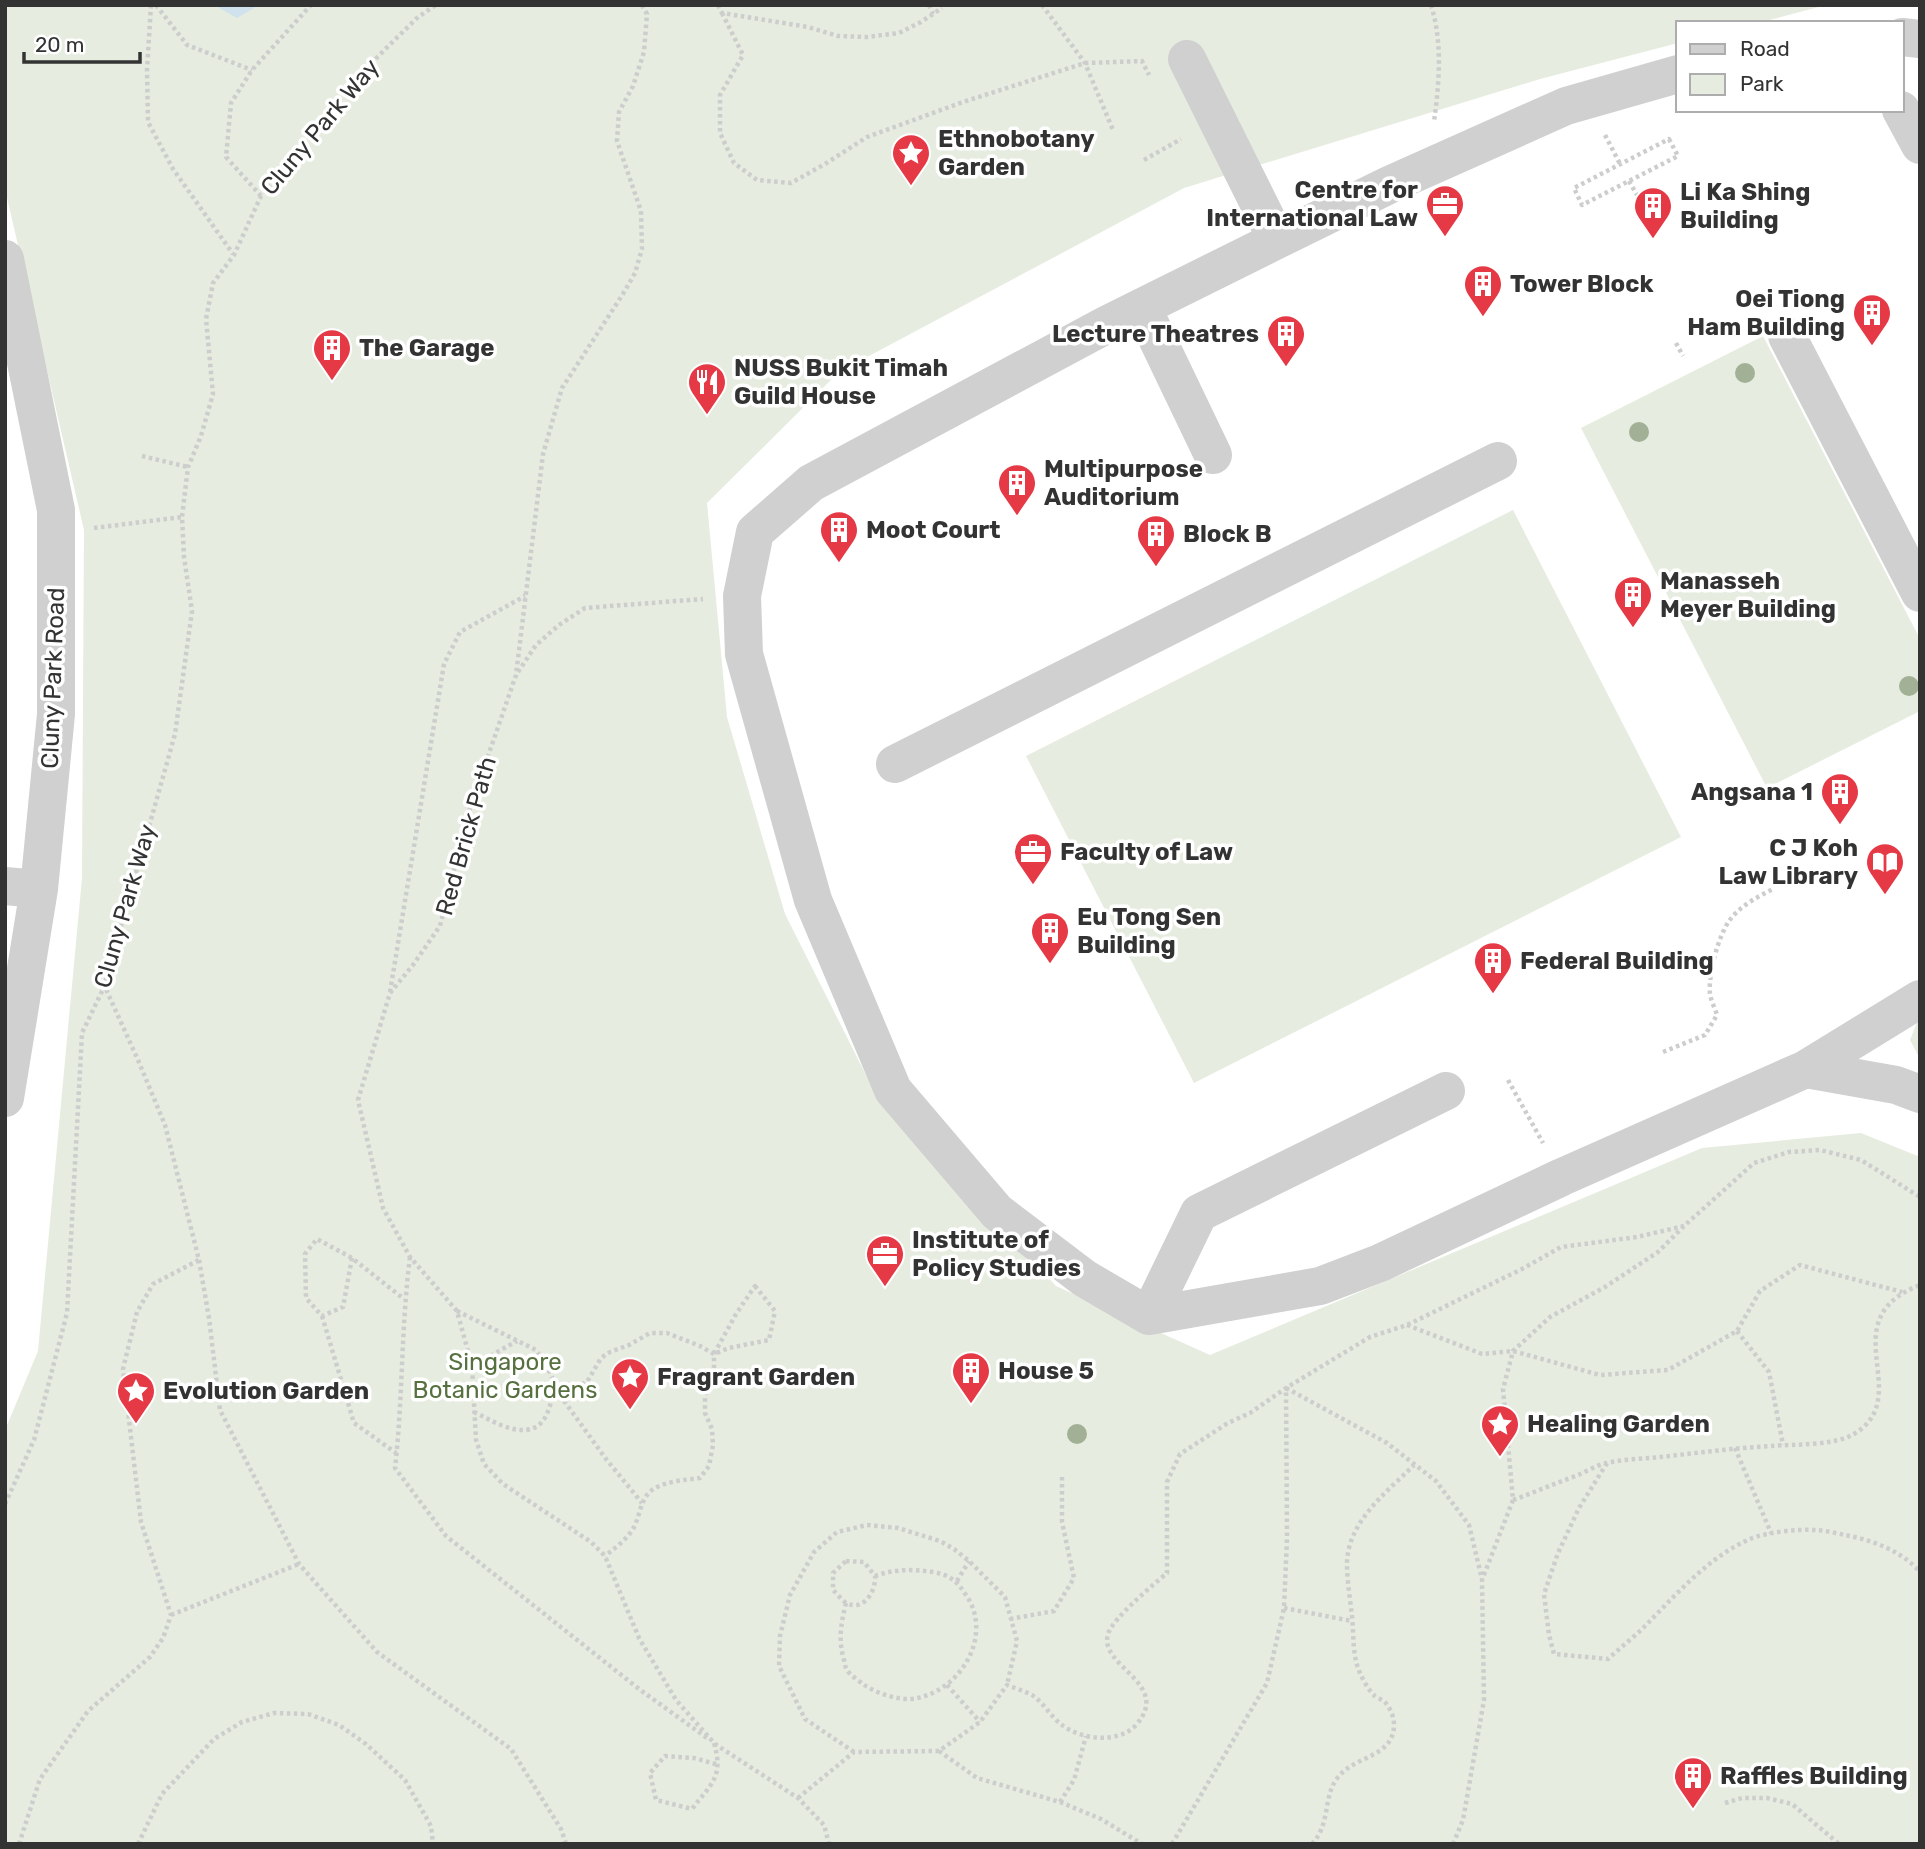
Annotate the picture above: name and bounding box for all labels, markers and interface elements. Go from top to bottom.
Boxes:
scale bar [24,21,140,65]
legend [1676,21,1904,112]
text: 20 m [35,32,84,57]
text: Road [1740,36,1790,61]
street label: Cluny Park Way [255,53,385,201]
text: Park [1740,71,1784,96]
place label: Ethnobotany Garden [938,125,1095,181]
place icon: Ethnobotany Garden [890,132,932,187]
place label: Centre for International Law [1206,176,1418,232]
place label: Li Ka Shing Building [1680,178,1810,234]
office icon: Centre for International Law [1424,183,1466,238]
building icon: Li Ka Shing Building [1632,185,1674,240]
building icon: Tower Block [1462,263,1504,318]
place label: Tower Block [1510,270,1653,298]
place label: Oei Tiong Ham Building [1687,285,1845,341]
building icon: Oei Tiong Ham Building [1851,292,1893,347]
building icon: Lecture Theatres [1265,313,1307,368]
place label: Lecture Theatres [1052,320,1259,348]
building icon: The Garage [311,327,353,382]
place label: The Garage [359,334,494,362]
place label: NUSS Bukit Timah Guild House [734,354,948,410]
restaurant icon: NUSS Bukit Timah Guild House [686,361,728,416]
place label: Multipurpose Auditorium [1044,455,1203,511]
building icon: Multipurpose Auditorium [996,462,1038,517]
building icon: Moot Court [818,509,860,564]
building icon: Block B [1135,513,1177,568]
place label: Moot Court [866,516,1000,544]
place label: Block B [1183,520,1272,548]
place label: Manasseh Meyer Building [1660,567,1836,623]
building icon: Manasseh Meyer Building [1612,574,1654,629]
street label: Cluny Park Road [36,587,70,769]
street label: Red Brick Path [430,753,502,919]
building icon: Angsana 1 [1819,771,1861,826]
place label: Angsana 1 [1691,778,1813,806]
street label: Cluny Park Way [88,821,162,991]
office icon: Faculty of Law [1012,831,1054,886]
place label: C J Koh Law Library [1719,834,1858,890]
place label: Faculty of Law [1060,838,1233,866]
library icon: C J Koh Law Library [1864,841,1906,896]
place label: Eu Tong Sen Building [1077,903,1221,959]
building icon: Eu Tong Sen Building [1029,910,1071,965]
building icon: Federal Building [1472,940,1514,995]
place label: Federal Building [1520,947,1714,975]
place label: Institute of Policy Studies [912,1226,1081,1282]
office icon: Institute of Policy Studies [864,1233,906,1288]
park label: Singapore Botanic Gardens [413,1348,597,1404]
building icon: House 5 [950,1350,992,1405]
place icon: Fragrant Garden [609,1356,651,1411]
place label: House 5 [998,1357,1094,1385]
place label: Fragrant Garden [657,1363,855,1391]
place icon: Evolution Garden [115,1370,157,1425]
place label: Evolution Garden [163,1377,369,1405]
place icon: Healing Garden [1479,1403,1521,1458]
place label: Healing Garden [1527,1410,1710,1438]
building icon: Raffles Building [1672,1755,1714,1810]
place label: Raffles Building [1720,1762,1908,1790]

